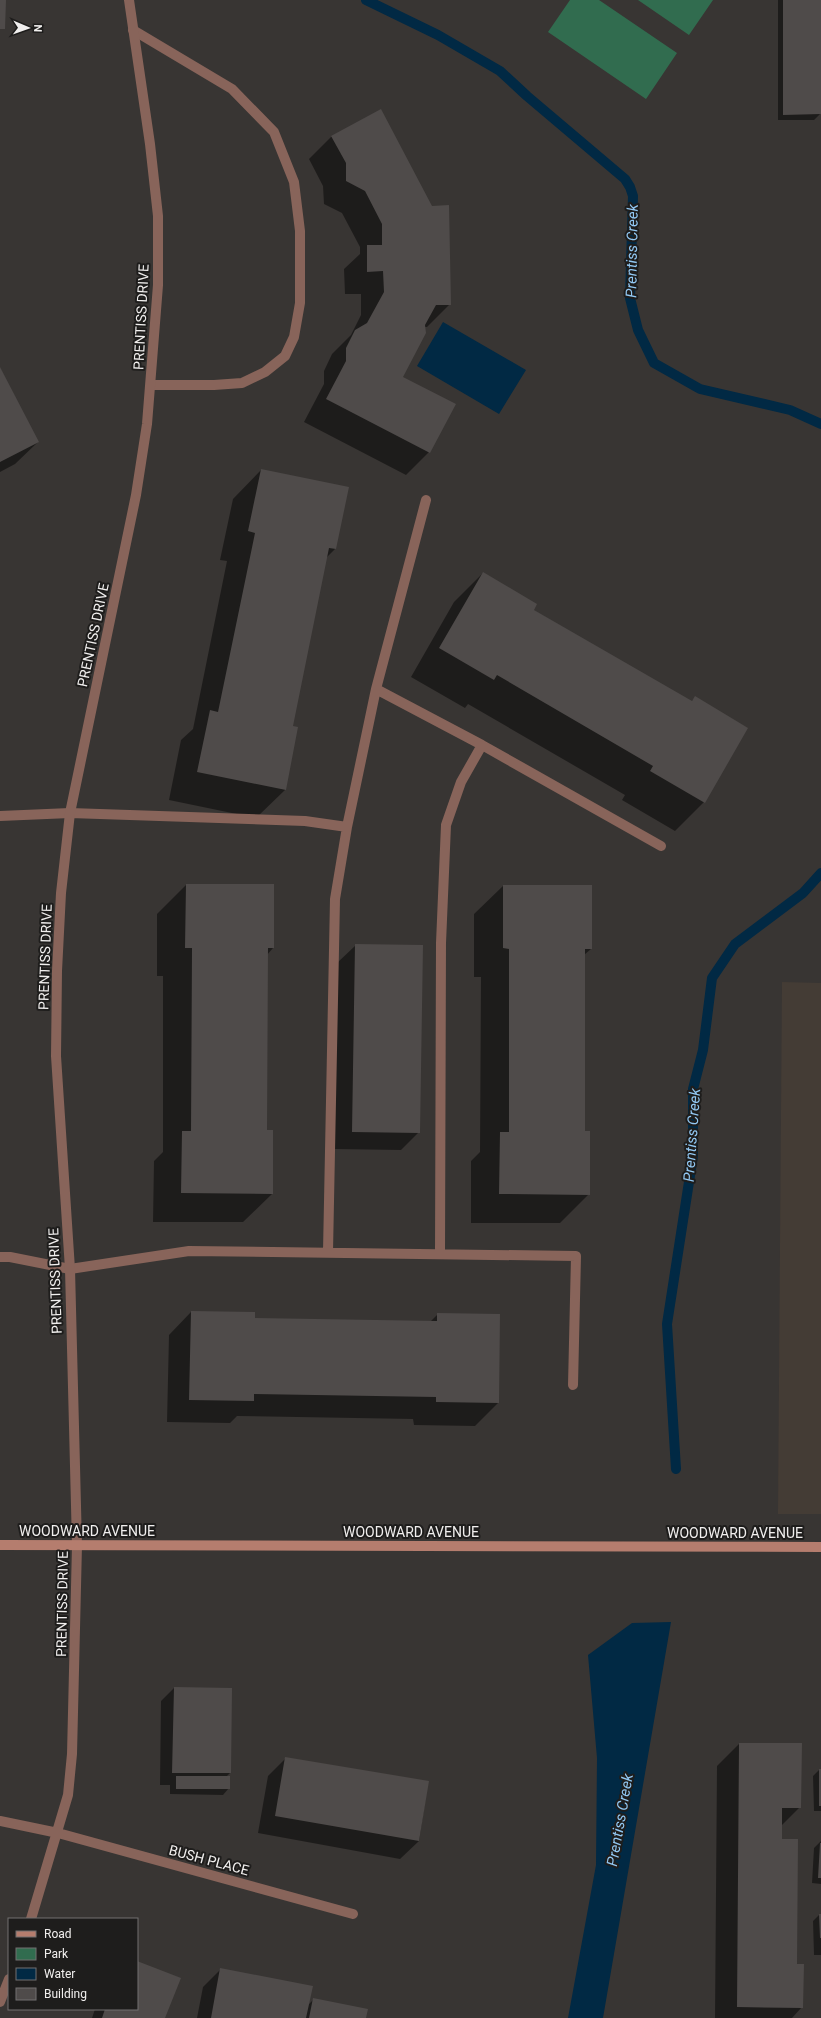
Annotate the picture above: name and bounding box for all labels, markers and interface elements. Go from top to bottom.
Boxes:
north arrow [8,8,48,48]
text: N [31,24,44,33]
water label: Prentiss Creek [622,203,642,298]
street label: PRENTISS DRIVE [130,264,152,370]
street label: PRENTISS DRIVE [74,581,112,688]
street label: PRENTISS DRIVE [35,904,55,1010]
water label: Prentiss Creek [680,1087,704,1182]
street label: PRENTISS DRIVE [45,1228,65,1334]
street label: WOODWARD AVENUE [19,1523,155,1539]
street label: WOODWARD AVENUE [343,1524,479,1540]
street label: WOODWARD AVENUE [667,1525,803,1541]
street label: PRENTISS DRIVE [53,1551,71,1657]
water label: Prentiss Creek [603,1772,637,1868]
street label: BUSH PLACE [167,1842,251,1878]
legend [8,1918,138,2010]
text: Road [44,1927,72,1941]
text: Park [44,1947,69,1961]
text: Water [44,1967,75,1981]
text: Building [44,1987,87,2001]

